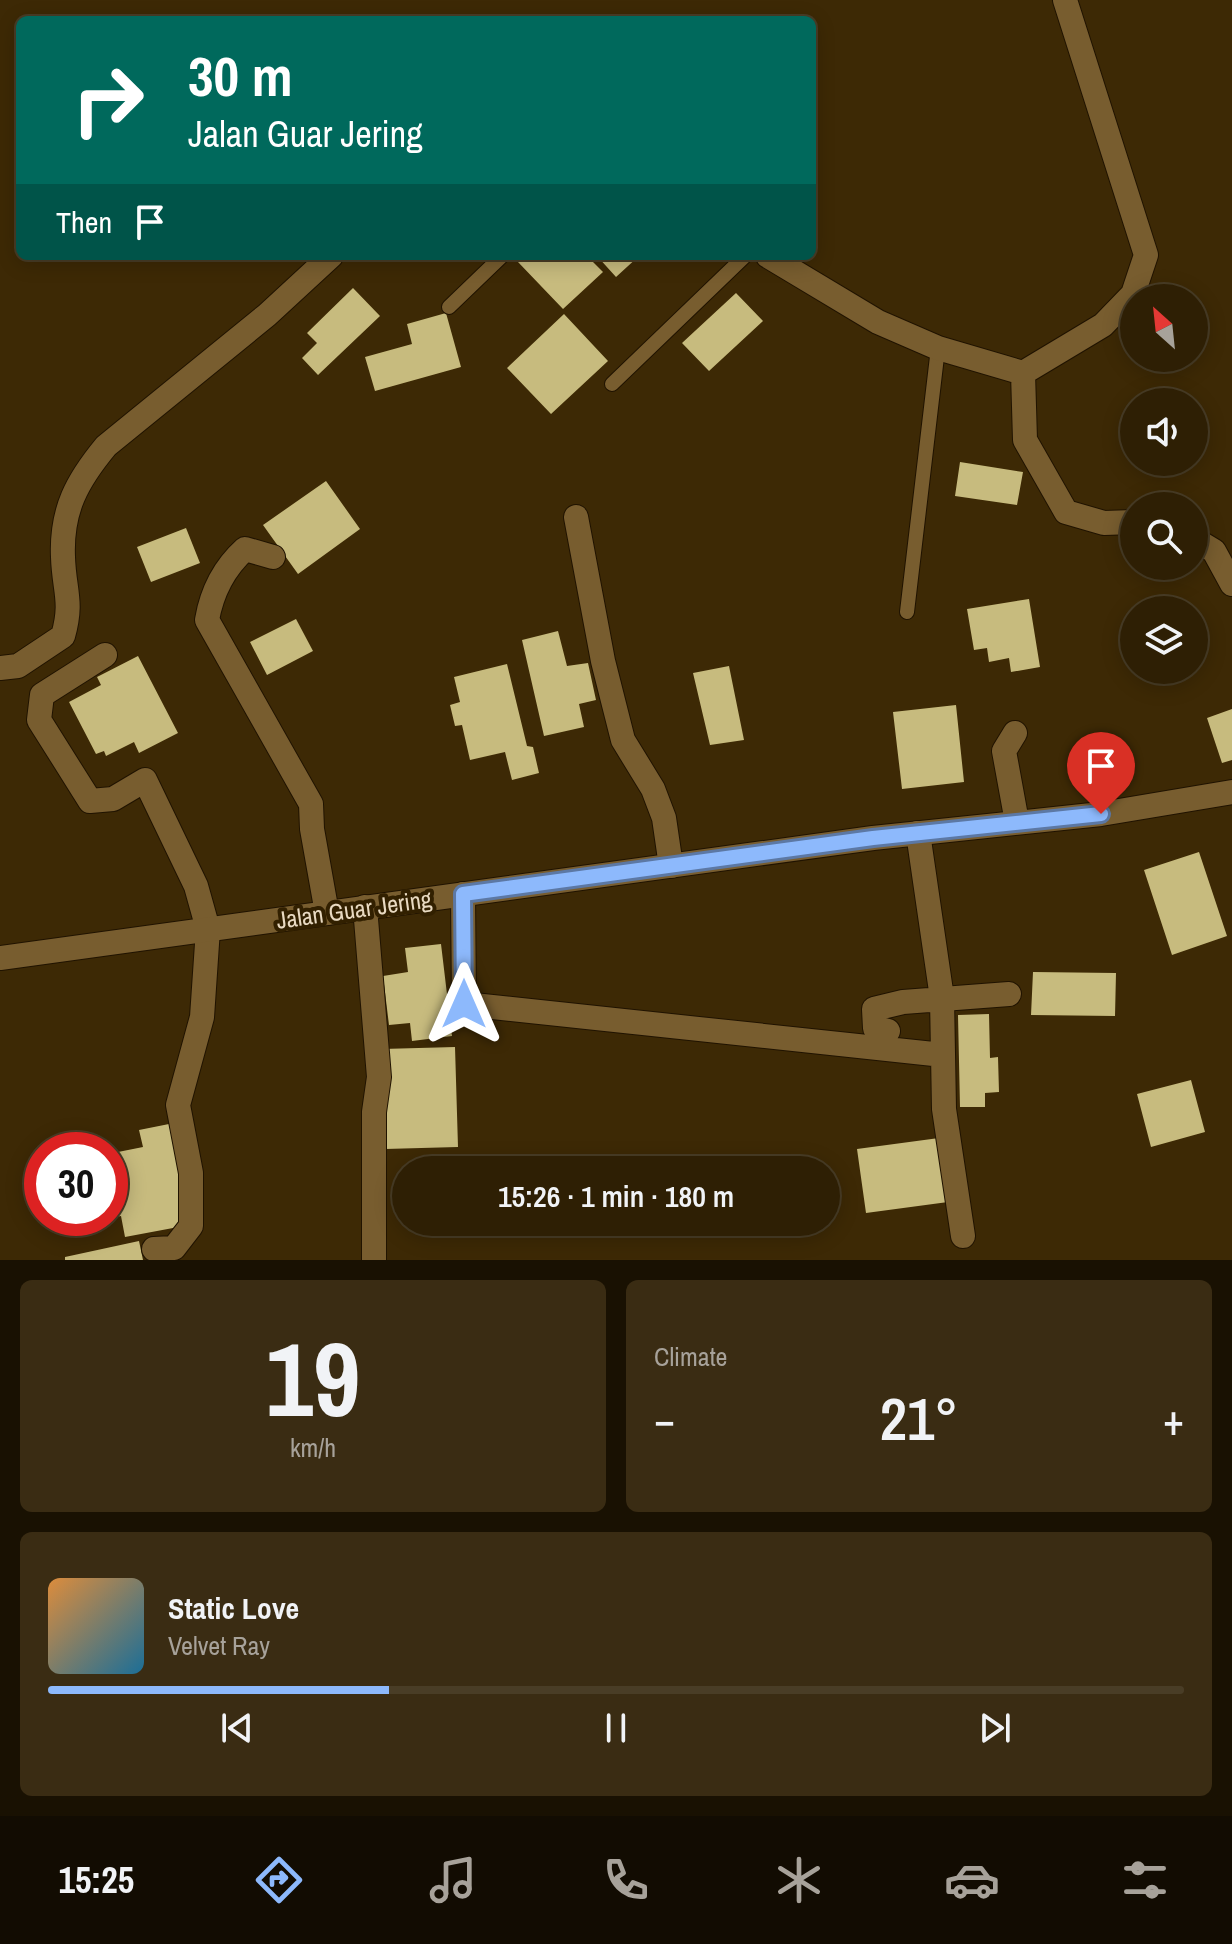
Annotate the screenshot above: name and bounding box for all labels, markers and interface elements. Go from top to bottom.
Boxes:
text: 30 m [188,38,293,113]
icon: right [56,48,160,152]
text: Jalan Guar Jering [188,110,423,158]
icon: arrive [128,200,172,244]
text: Then [56,202,112,242]
north arrow [1120,284,1208,372]
map controls [1120,284,1208,684]
button: sound [1120,388,1208,476]
button: search [1120,492,1208,580]
button: layers [1120,596,1208,684]
pin [1067,732,1135,814]
icon: arrive [1079,744,1123,788]
street label: Jalan Guar Jering [274,882,434,936]
position arrow [422,962,506,1046]
speed limit sign: 30 [24,1132,128,1236]
text: 15:26 · 1 min · 180 m [498,1176,734,1216]
text: 19 [266,1308,360,1448]
text: Climate [654,1339,727,1374]
text: 21° [880,1378,958,1459]
text: − [654,1389,675,1449]
text: + [1163,1389,1184,1449]
text: km/h [290,1430,336,1465]
text: Static Love [168,1588,299,1628]
text: Velvet Ray [168,1628,270,1663]
icon: previous [215,1706,259,1750]
icon: pause [594,1706,638,1750]
icon: next [973,1706,1017,1750]
icon: directions [251,1852,307,1908]
icon: music [425,1852,481,1908]
icon: phone [598,1852,654,1908]
icon: climate [771,1852,827,1908]
icon: car [944,1852,1000,1908]
icon: filters [1117,1852,1173,1908]
text: 15:25 [59,1856,134,1904]

